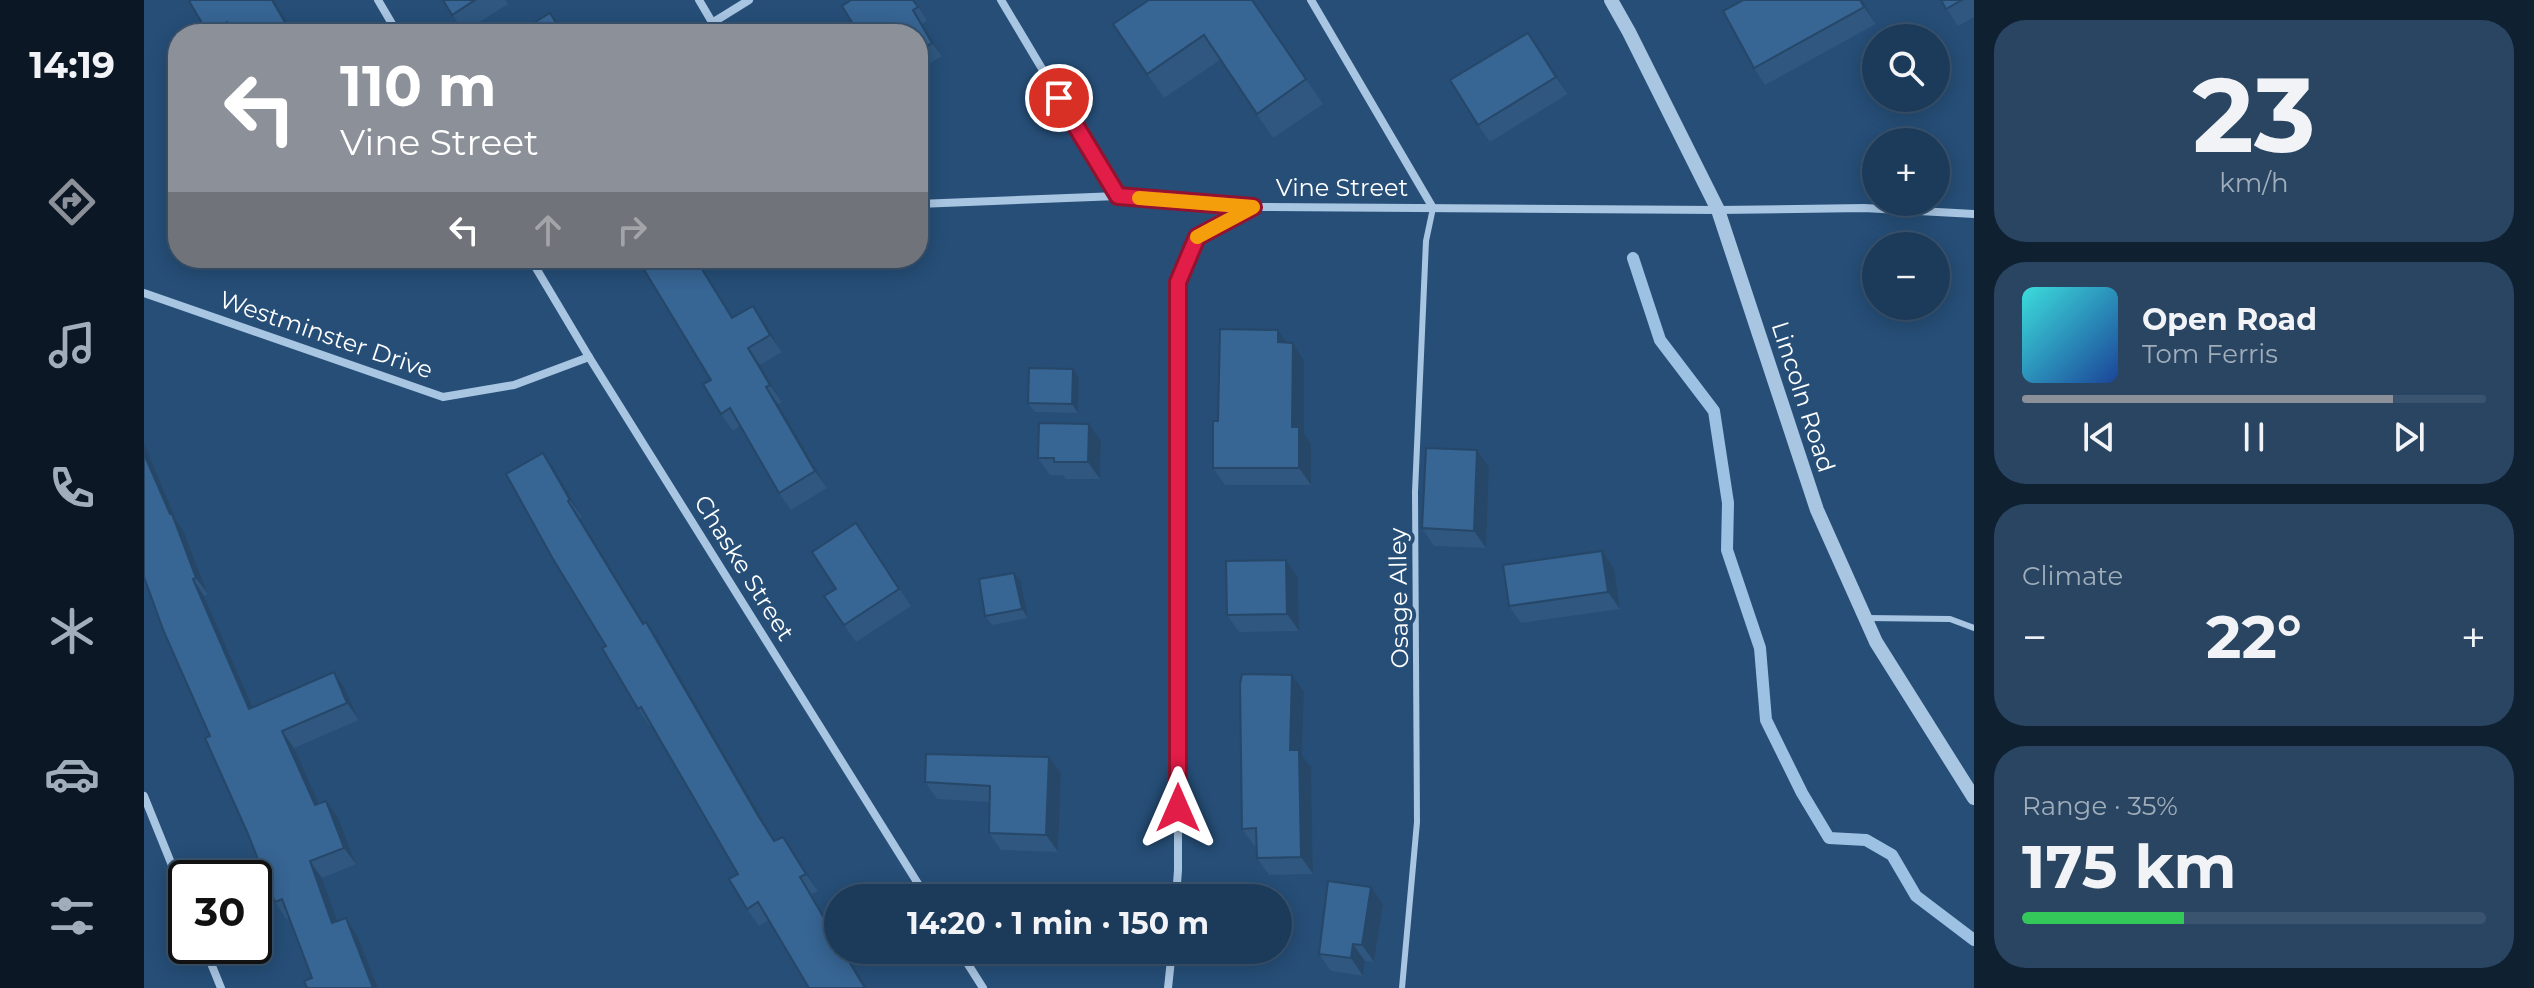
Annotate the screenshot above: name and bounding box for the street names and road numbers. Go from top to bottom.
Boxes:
street label: Vine Street [1276,173,1408,202]
street label: Westminster Drive [216,284,437,385]
street label: Lincoln Road [1765,318,1842,476]
street label: Chaske Street [688,490,801,646]
street label: Osage Alley [1383,527,1414,669]

